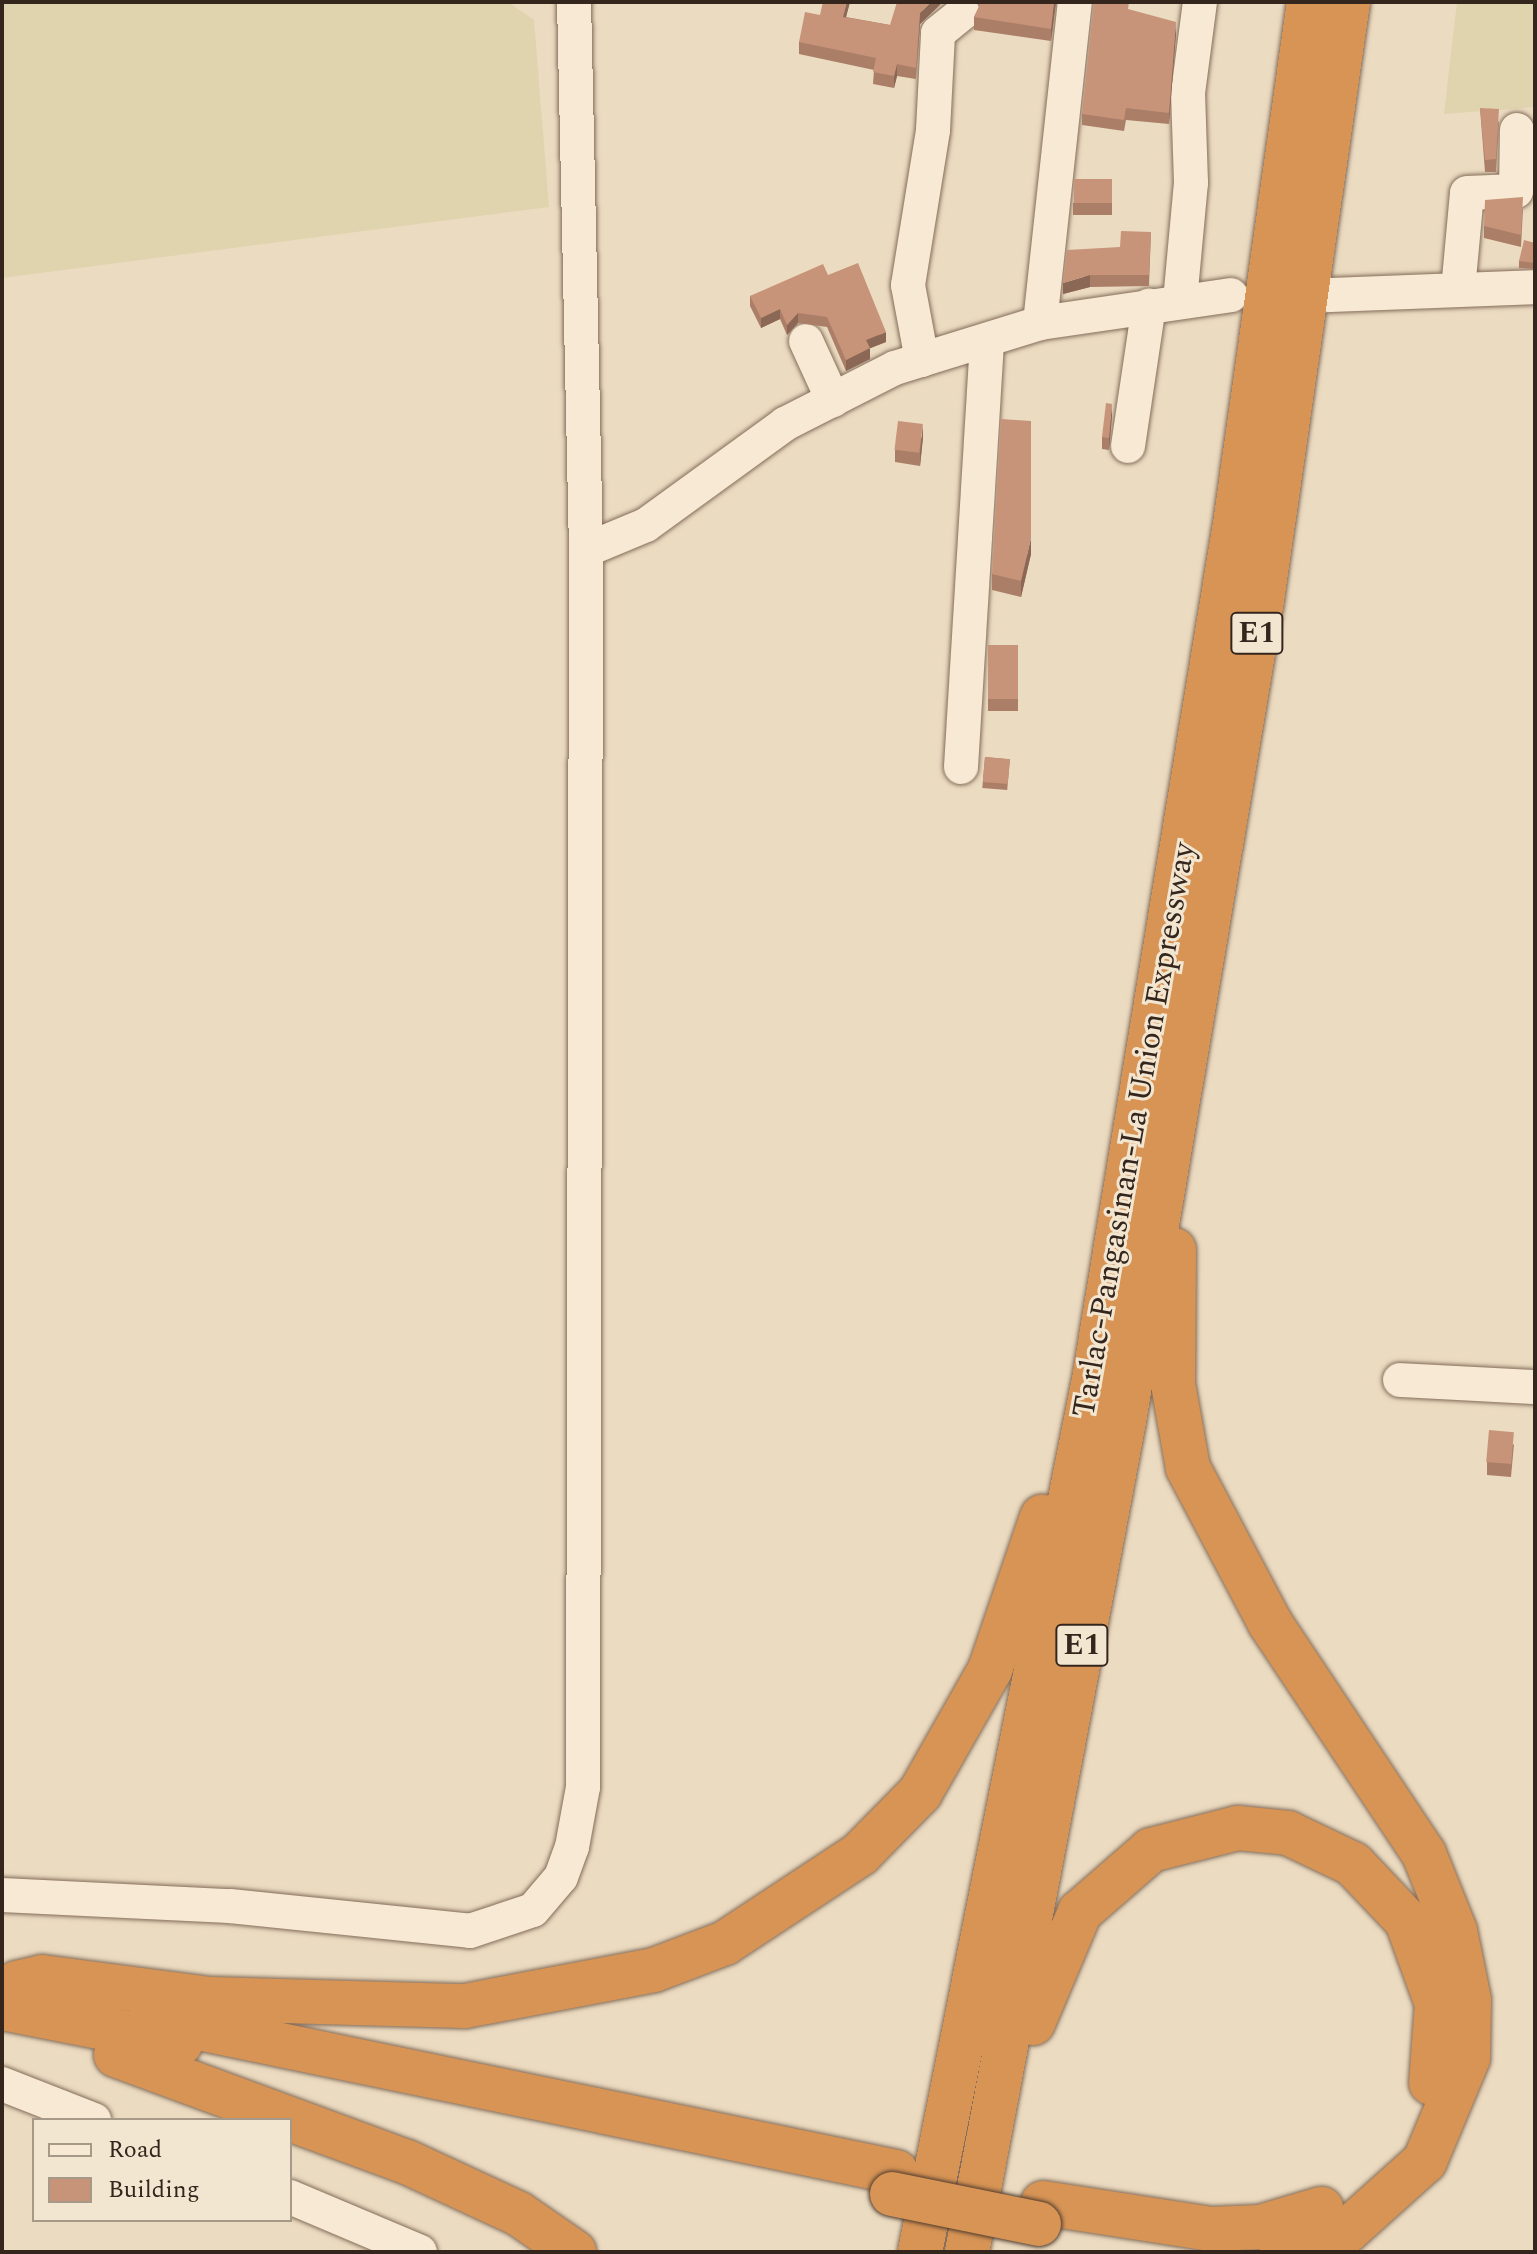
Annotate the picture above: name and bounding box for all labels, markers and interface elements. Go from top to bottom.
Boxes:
road number: E1 [1229,607,1285,659]
street label: Tarlac-Pangasinan-La Union Expressway [1065,840,1205,1420]
road number: E1 [1054,1619,1110,1671]
legend [32,2118,292,2222]
text: Road [108,2132,162,2168]
text: Building [108,2172,200,2208]

